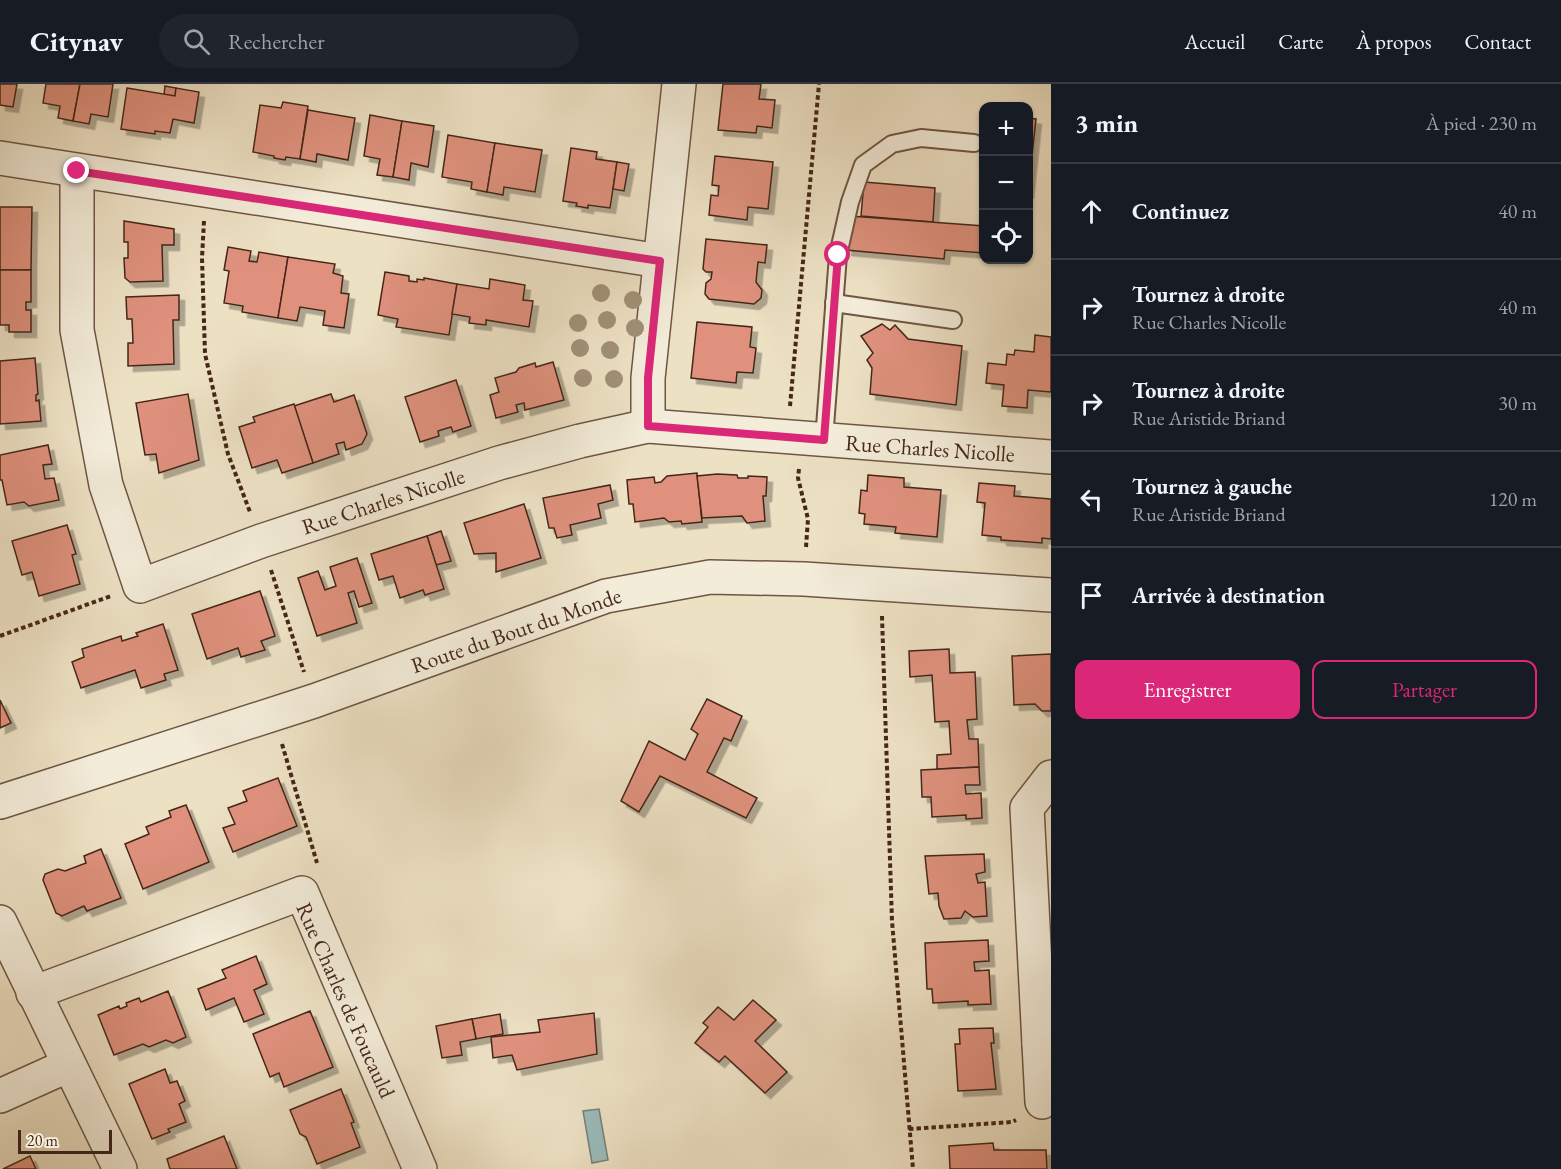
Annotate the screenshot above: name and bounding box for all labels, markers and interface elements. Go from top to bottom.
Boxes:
search box [159,14,579,68]
text: Citynav [30,23,123,59]
icon: search [180,25,213,58]
text: Rechercher [228,27,325,56]
text: Accueil [1185,28,1245,55]
text: Carte [1278,28,1323,55]
text: À propos [1356,28,1431,55]
text: Contact [1464,28,1531,55]
map controls [979,102,1033,264]
button: + [979,102,1033,156]
text: 3 min [1075,106,1138,140]
text: À pied · 230 m [1426,110,1537,136]
button: − [979,156,1033,210]
route end [63,157,89,183]
icon: ahead [1075,195,1108,228]
text: Continuez [1132,197,1229,226]
text: 40 m [1498,198,1537,224]
button: locate [979,210,1033,264]
route start [824,241,850,267]
text: Tournez à droite [1132,280,1285,309]
icon: right [1075,291,1108,324]
text: 40 m [1498,294,1537,320]
text: Rue Charles Nicolle [1132,309,1286,335]
text: Tournez à droite [1132,376,1285,405]
icon: right [1075,387,1108,420]
text: 30 m [1498,390,1537,416]
text: Rue Aristide Briand [1132,405,1286,431]
street label: Rue Charles Nicolle [844,428,1016,469]
street label: Rue Charles Nicolle [298,461,469,541]
text: Tournez à gauche [1132,472,1292,501]
icon: left [1075,483,1108,516]
text: 120 m [1489,486,1537,512]
text: Rue Aristide Briand [1132,501,1286,527]
icon: arrive [1075,579,1108,612]
street label: Route du Bout du Monde [407,581,626,680]
text: Arrivée à destination [1132,581,1325,610]
button: Enregistrer [1075,660,1300,719]
button: Partager [1312,660,1537,719]
street label: Rue Charles de Foucauld [289,898,402,1103]
scale bar [18,1127,112,1154]
text: 20 m [27,1130,58,1151]

